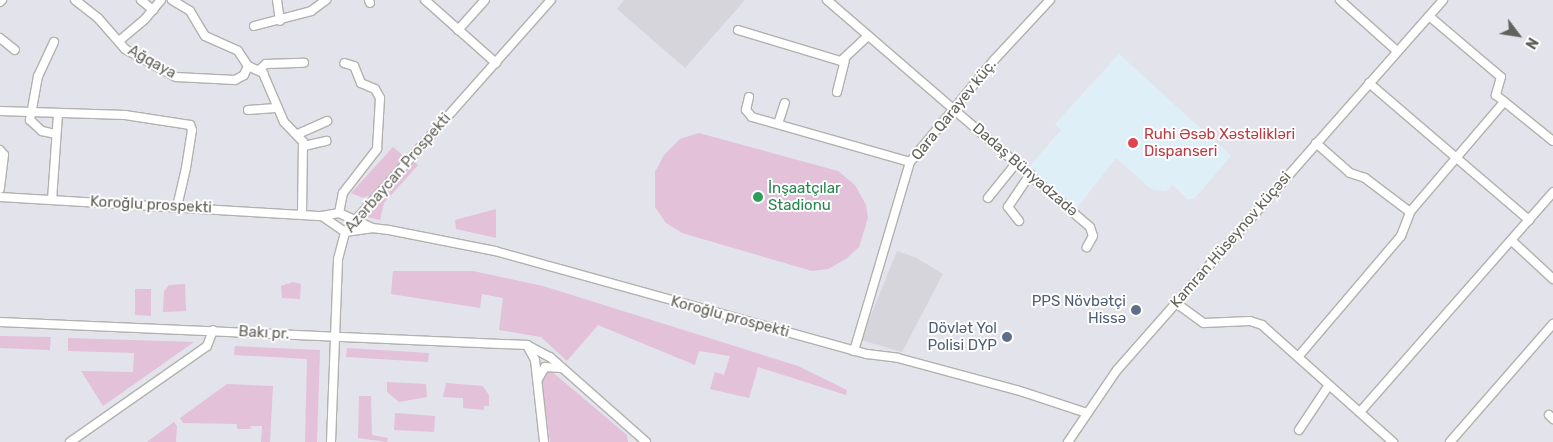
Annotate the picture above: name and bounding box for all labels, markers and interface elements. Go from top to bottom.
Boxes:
north arrow [1493,10,1543,60]
text: N [1521,34,1541,52]
street label: Ağqaya [125,41,179,83]
street label: Qara Qarayev küç. [908,56,1000,164]
street label: Azərbaycan Prospekti [341,110,455,236]
street label: Dadaş Bünyadzadə [969,119,1081,221]
place label: Ruhi Əsəb Xəstəlikləri Dispanseri [1144,125,1295,160]
marker: Ruhi Əsəb Xəstəlikləri Dispanseri [1126,136,1140,150]
street label: Kamran Hüseynov küçəsi [1167,168,1295,312]
place label: İnşaatçılar Stadionu [768,179,841,214]
marker: İnşaatçılar Stadionu [752,191,764,203]
street label: Koroğlu prospekti [90,193,212,217]
place label: PPS Növbətçi Hissə [1032,292,1126,327]
street label: Koroğlu prospekti [669,293,791,341]
marker: PPS Növbətçi Hissə [1130,304,1142,316]
place label: Dövlət Yol Polisi DYP [927,319,997,354]
street label: Bakı pr. [238,323,290,343]
marker: Dövlət Yol Polisi DYP [1001,331,1013,343]

